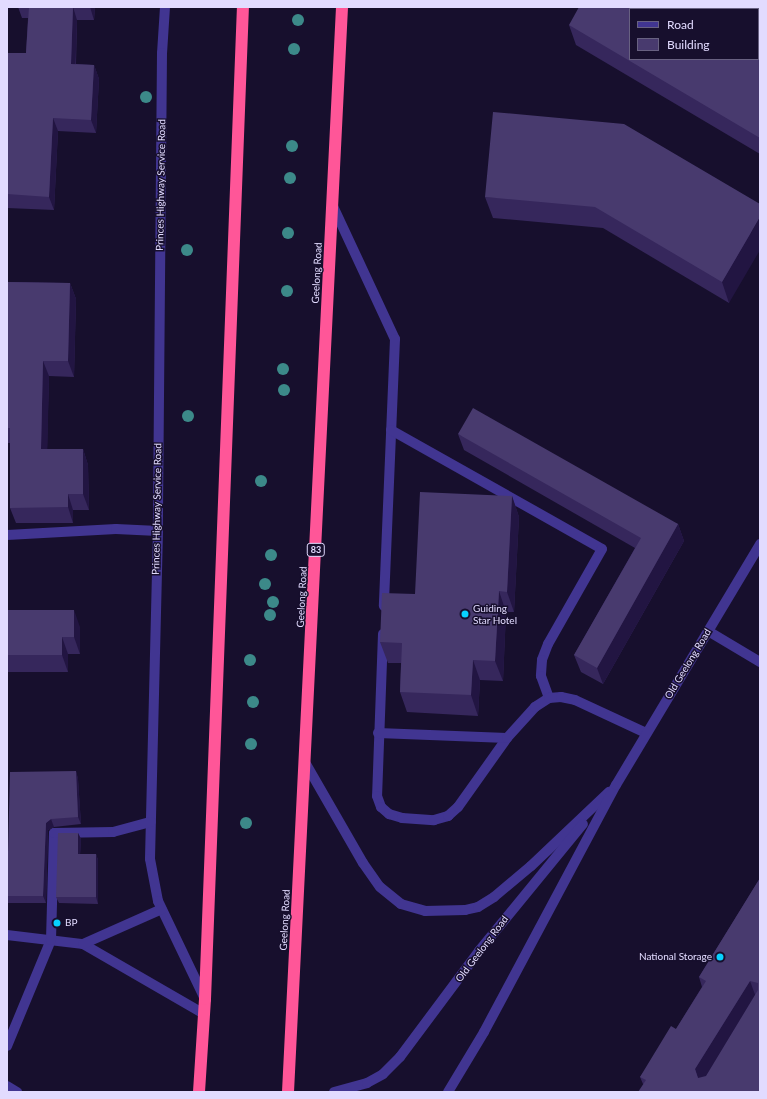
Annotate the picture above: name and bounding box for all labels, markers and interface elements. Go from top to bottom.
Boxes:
legend [629,8,759,60]
text: Road [667,17,694,32]
text: Building [667,37,710,52]
street label: Princes Highway Service Road [154,119,168,251]
street label: Geelong Road [309,242,325,304]
street label: Princes Highway Service Road [150,443,164,575]
road number: 83 [306,543,326,557]
street label: Geelong Road [294,566,310,628]
place label: Guiding Star Hotel [473,602,517,626]
marker: Guiding Star Hotel [460,609,470,619]
street label: Old Geelong Road [662,627,714,701]
street label: Geelong Road [277,889,293,951]
street label: Old Geelong Road [453,914,511,984]
place label: BP [65,917,77,929]
marker: BP [52,918,62,928]
place label: National Storage [639,951,712,963]
marker: National Storage [715,952,725,962]

